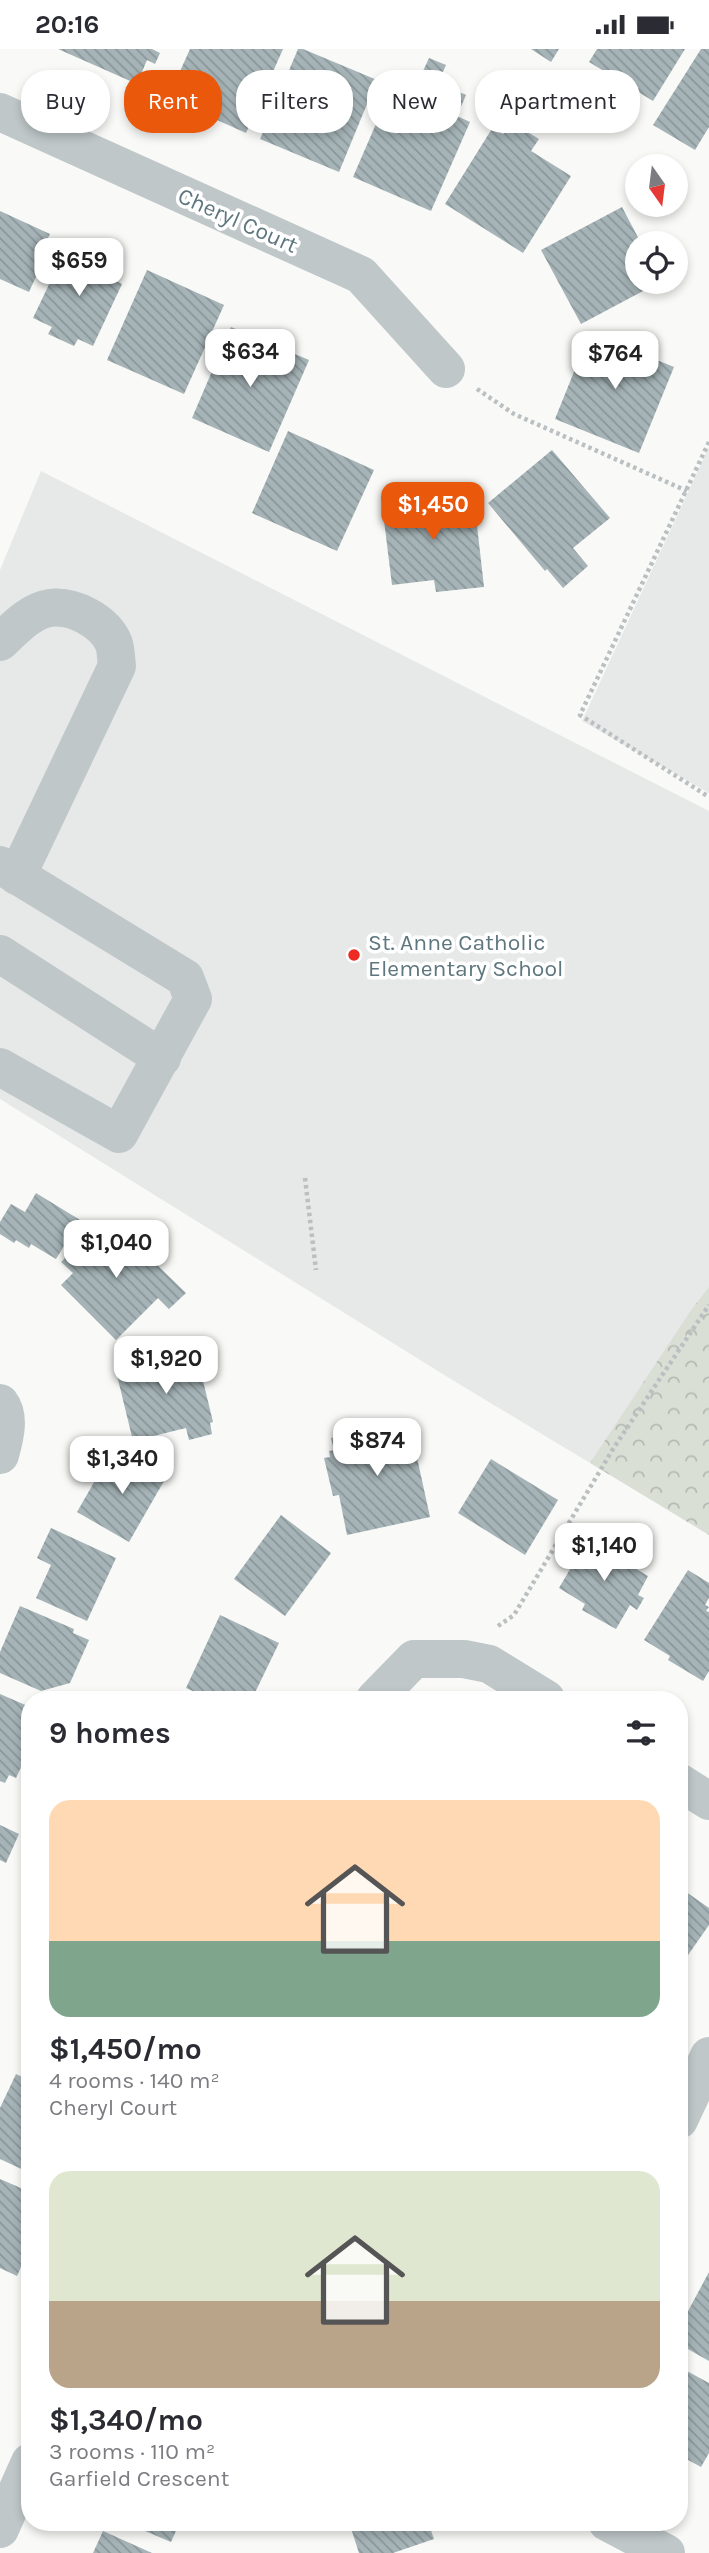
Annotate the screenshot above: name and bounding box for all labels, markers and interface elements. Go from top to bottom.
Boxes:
text: 20:16 [35,9,99,40]
chip: Buy [21,70,110,133]
chip: Rent [124,70,222,133]
chip: Filters [236,70,353,133]
chip: New [367,70,461,133]
chip: Apartment [475,70,640,133]
north arrow [625,154,688,217]
map controls [625,154,688,294]
street label: Cheryl Court [174,182,302,259]
button: locate [625,231,688,294]
pin: $659 [38,239,120,298]
text: $659 [50,247,108,274]
pin: $634 [209,329,291,389]
pin: $764 [574,331,656,391]
text: $634 [221,338,279,365]
text: $764 [588,340,642,367]
pin: $1,450 [376,483,490,542]
text: $1,450 [397,491,469,518]
place label: St. Anne Catholic Elementary School [368,929,563,982]
marker: St. Anne Catholic Elementary School [346,947,362,963]
pin: $1,040 [59,1221,173,1280]
text: $1,040 [80,1229,152,1256]
pin: $1,920 [109,1337,223,1396]
text: $1,920 [130,1345,202,1372]
pin: $874 [336,1419,418,1478]
text: $874 [349,1427,405,1454]
pin: $1,340 [65,1437,179,1496]
text: $1,340 [86,1445,158,1472]
pin: $1,140 [547,1523,661,1583]
text: $1,140 [571,1532,637,1559]
icon: filters [622,1714,660,1752]
text: 9 homes [49,1715,171,1751]
icon: home [292,1846,418,1972]
text: $1,450/mo [49,2031,202,2067]
text: 4 rooms · 140 m² [49,2067,220,2094]
text: Cheryl Court [49,2094,177,2121]
icon: home [292,2217,418,2343]
text: $1,340/mo [49,2402,203,2438]
text: 3 rooms · 110 m² [49,2438,215,2465]
text: Garfield Crescent [49,2465,229,2492]

